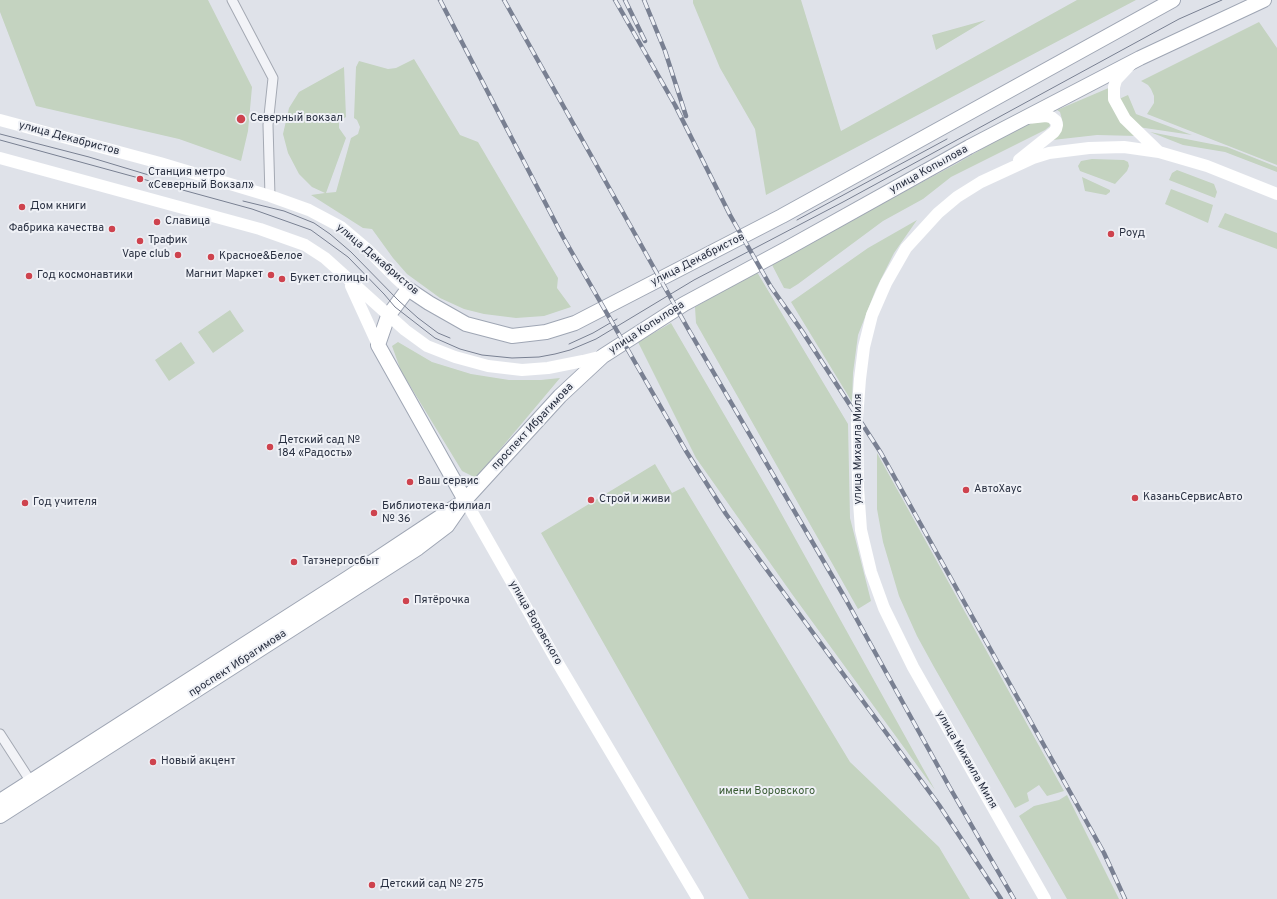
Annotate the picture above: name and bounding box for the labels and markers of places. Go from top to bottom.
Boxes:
place label: Северный вокзал [250,112,343,126]
marker: Северный вокзал [235,113,247,125]
place label: Станция метро «Северный Вокзал» [148,166,254,192]
marker: Станция метро «Северный Вокзал» [135,174,145,184]
place label: Дом книги [30,200,86,214]
marker: Дом книги [17,202,27,212]
place label: Славица [165,215,210,229]
marker: Славица [152,217,162,227]
place label: Фабрика качества [9,222,104,236]
marker: Фабрика качества [107,224,117,234]
place label: Роуд [1119,227,1145,241]
marker: Роуд [1106,229,1116,239]
place label: Трафик [148,234,188,248]
marker: Трафик [135,236,145,246]
place label: Vape club [122,248,170,262]
marker: Vape club [173,250,183,260]
place label: Красное&Белое [219,250,302,264]
marker: Красное&Белое [206,252,216,262]
place label: Магнит Маркет [185,268,263,282]
place label: Год космонавтики [37,269,133,283]
marker: Магнит Маркет [266,270,276,280]
marker: Год космонавтики [24,271,34,281]
place label: Букет столицы [290,272,368,286]
marker: Букет столицы [277,274,287,284]
place label: Детский сад № 184 «Радость» [278,434,360,460]
marker: Детский сад № 184 «Радость» [265,442,275,452]
place label: Ваш сервис [418,475,479,489]
marker: Ваш сервис [405,477,415,487]
place label: АвтоХаус [974,483,1022,497]
marker: АвтоХаус [961,485,971,495]
place label: КазаньСервисАвто [1143,491,1243,505]
place label: Строй и живи [599,493,670,507]
marker: КазаньСервисАвто [1130,493,1140,503]
marker: Строй и живи [586,495,596,505]
place label: Год учителя [33,496,97,510]
marker: Год учителя [20,498,30,508]
place label: Библиотека-филиал № 36 [382,500,491,526]
marker: Библиотека-филиал № 36 [369,508,379,518]
place label: Татэнергосбыт [302,555,379,569]
marker: Татэнергосбыт [289,557,299,567]
place label: Пятёрочка [414,594,470,608]
marker: Пятёрочка [401,596,411,606]
place label: Новый акцент [161,755,235,769]
marker: Новый акцент [148,757,158,767]
place label: Детский сад № 275 [380,878,484,892]
marker: Детский сад № 275 [367,880,377,890]

